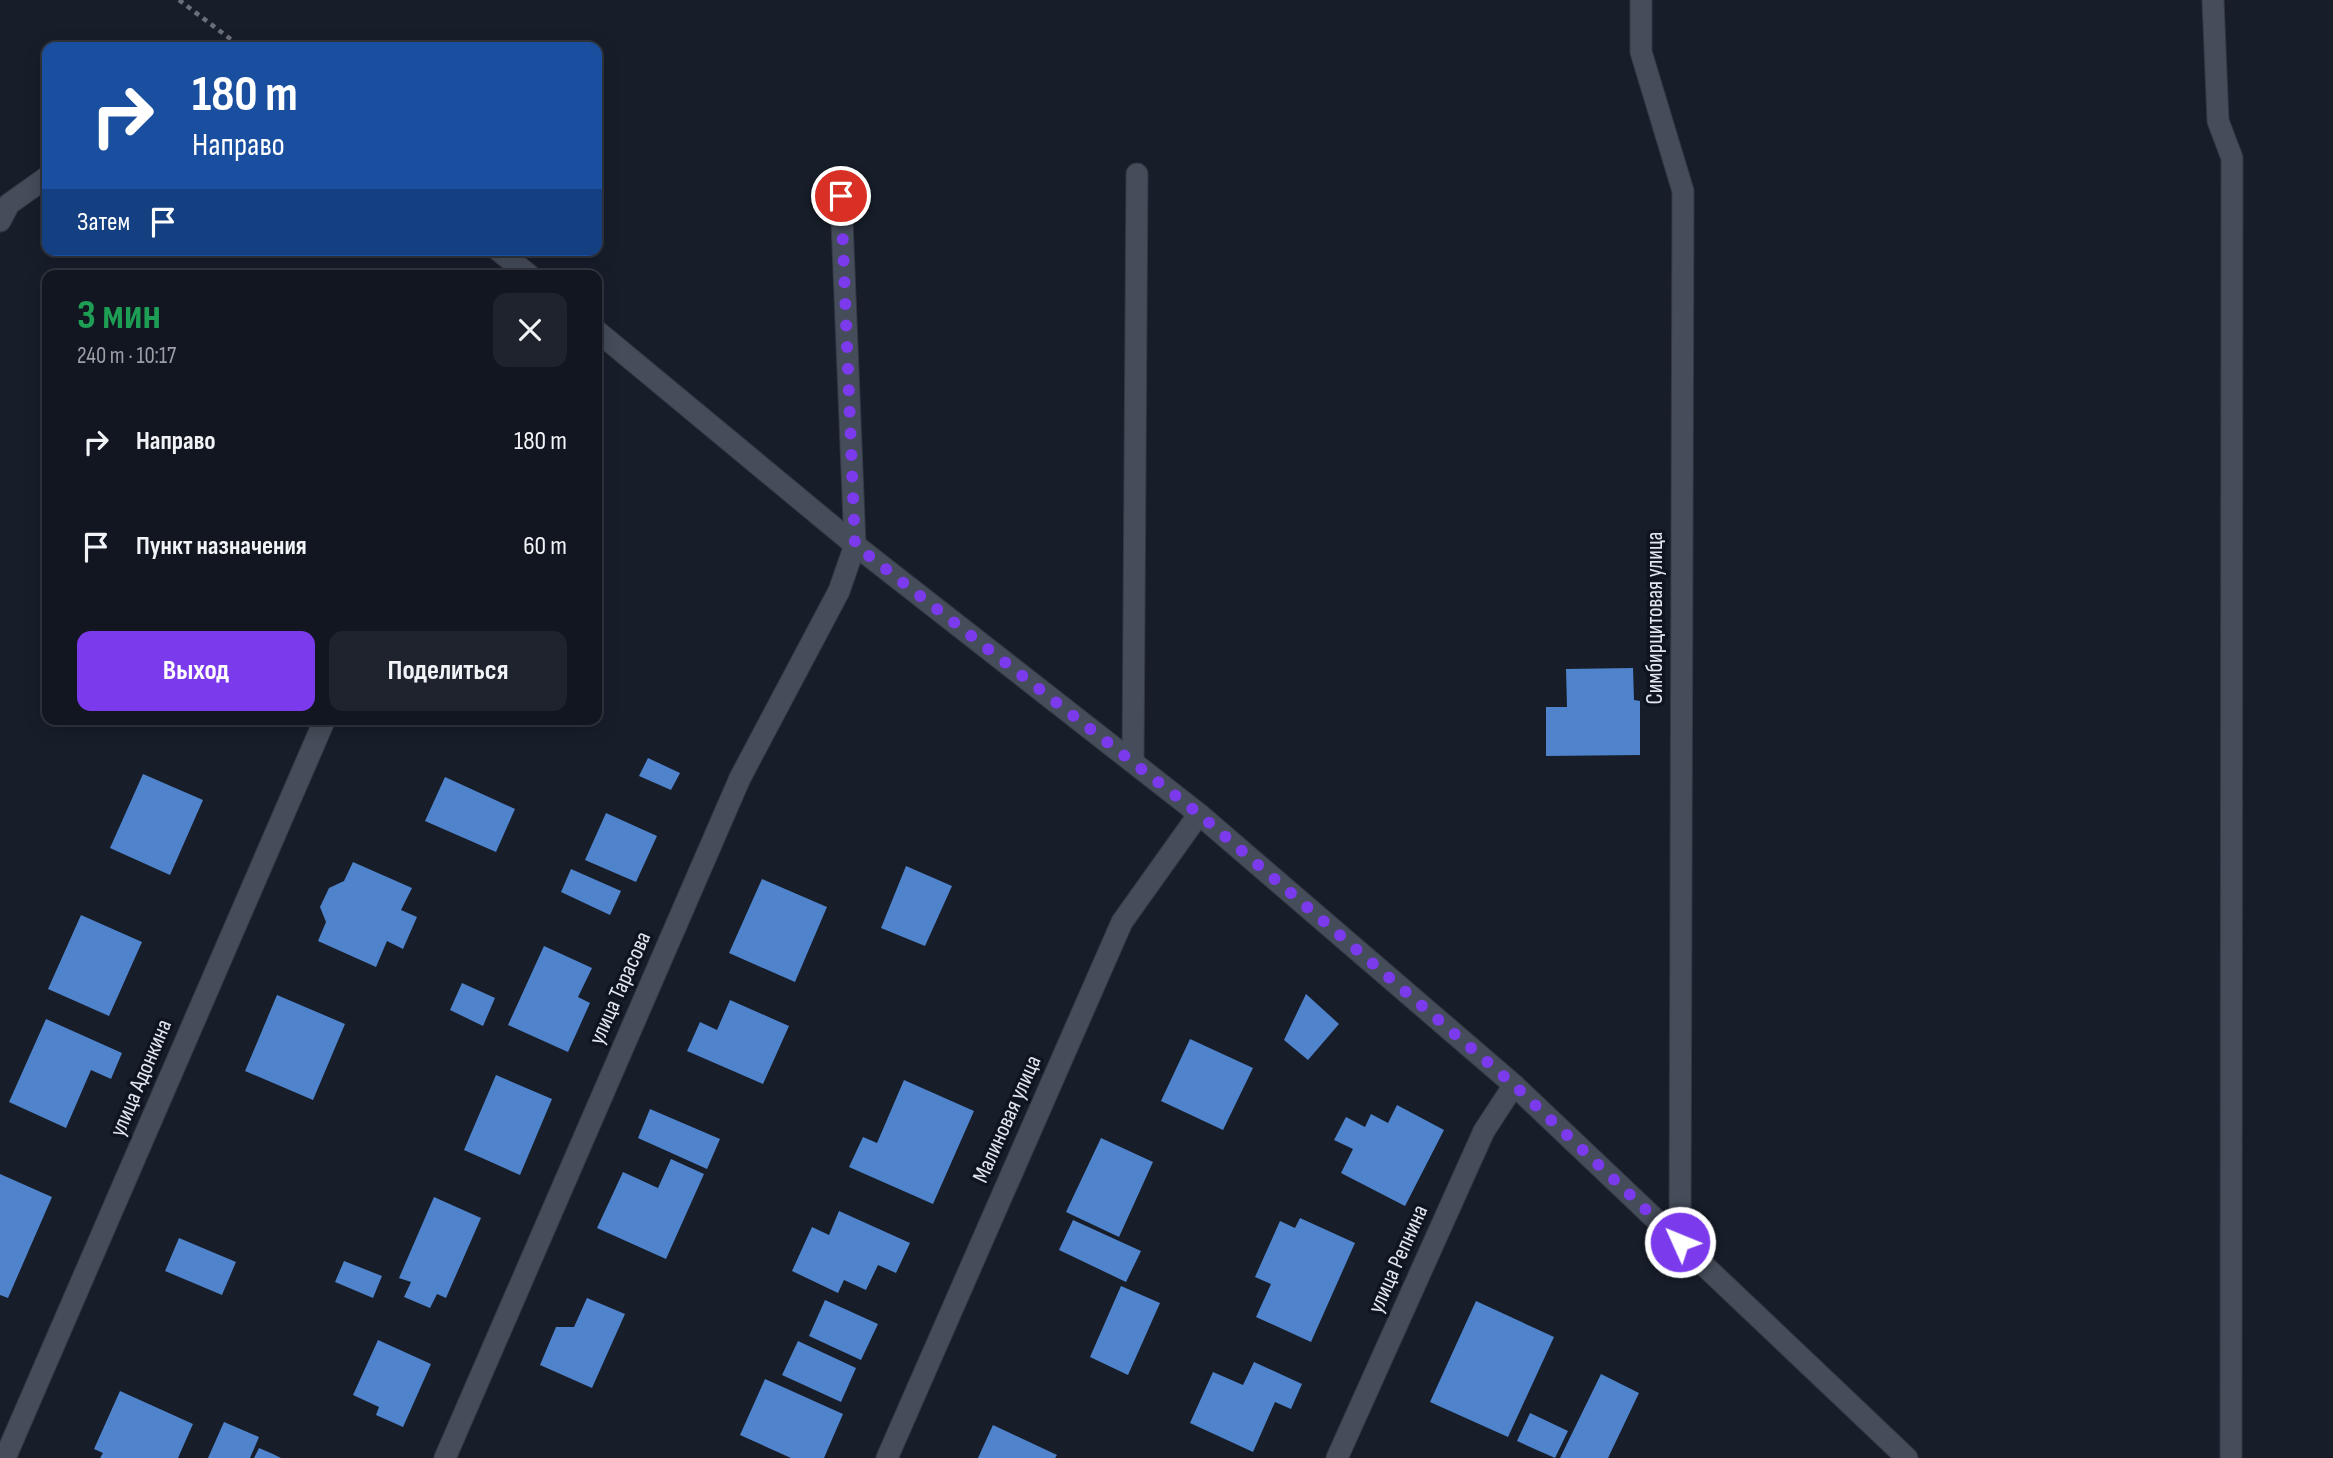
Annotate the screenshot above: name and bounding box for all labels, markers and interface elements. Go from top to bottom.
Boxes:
text: 180 m [192,66,298,125]
icon: right [77,70,168,161]
text: Направо [192,126,285,165]
pin [811,166,871,226]
icon: arrive [822,177,860,215]
icon: arrive [144,203,182,241]
text: Затем [77,207,130,238]
text: 3 мин [77,290,161,341]
button: close [493,293,567,367]
text: 240 m · 10:17 [77,342,176,370]
icon: right [77,423,115,461]
text: Направо [136,426,215,457]
text: 180 m [514,426,567,457]
icon: arrive [77,528,115,566]
text: Пункт назначения [136,531,307,562]
text: 60 m [523,531,567,562]
street label: Симбирцитовая улица [1641,532,1669,704]
button: Выход [77,631,315,711]
button: Поделиться [329,631,567,711]
street label: улица Тарасова [583,927,657,1049]
street label: улица Адонкина [104,1015,178,1141]
street label: Малиновая улица [966,1051,1048,1187]
street label: улица Репнина [1362,1201,1434,1317]
position arrow [1643,1205,1717,1279]

